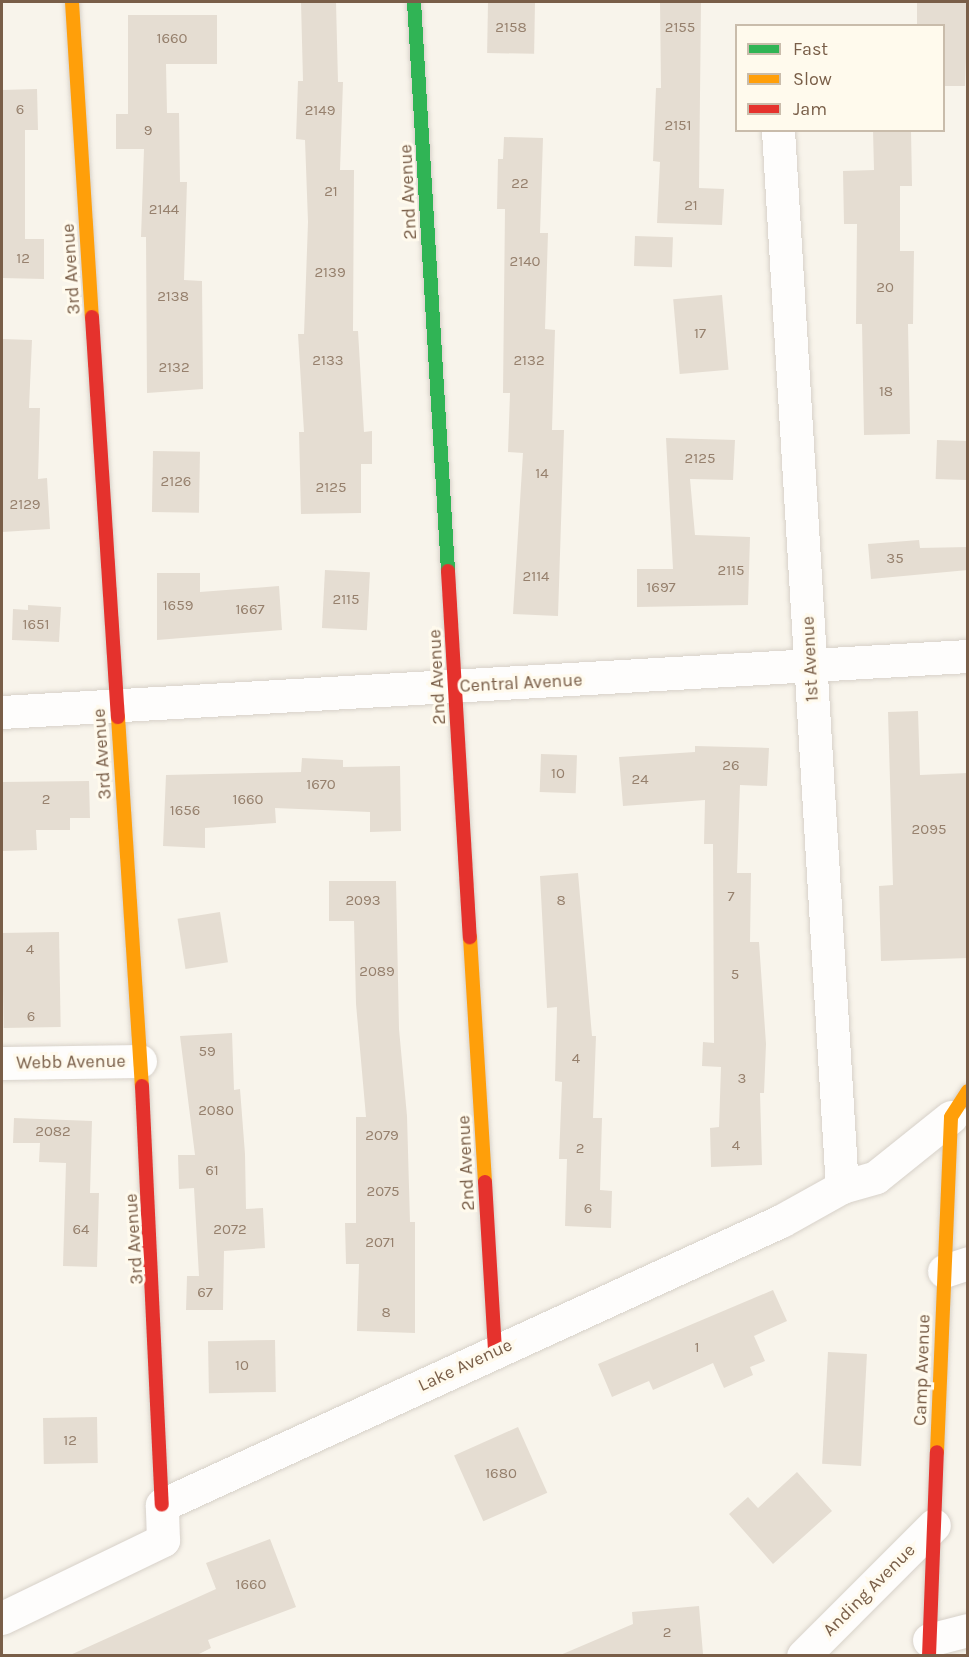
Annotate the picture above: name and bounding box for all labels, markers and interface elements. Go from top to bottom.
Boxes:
house number: 2158 [495,19,527,37]
house number: 2155 [665,19,695,37]
legend [735,24,945,132]
house number: 1660 [156,30,188,48]
text: Fast [793,38,828,60]
text: Slow [793,68,832,90]
text: Jam [793,98,827,120]
house number: 6 [16,101,24,119]
house number: 2149 [305,102,335,120]
house number: 2151 [664,117,692,135]
house number: 9 [144,122,152,140]
street label: 2nd Avenue [395,144,421,240]
house number: 22 [511,175,529,193]
house number: 21 [324,183,338,201]
house number: 21 [684,197,698,215]
house number: 2144 [149,201,179,219]
street label: 3rd Avenue [57,223,85,315]
house number: 12 [16,250,30,268]
house number: 2140 [510,253,540,271]
house number: 2139 [314,264,346,282]
house number: 20 [876,279,894,297]
house number: 2138 [157,288,189,306]
house number: 17 [694,325,706,343]
house number: 2133 [312,352,344,370]
house number: 2132 [513,352,545,370]
house number: 2132 [158,359,190,377]
house number: 18 [879,383,893,401]
house number: 2125 [685,450,715,468]
house number: 14 [535,465,549,483]
house number: 2126 [161,473,191,491]
house number: 2125 [316,479,346,497]
house number: 2129 [9,496,41,514]
house number: 35 [886,550,904,568]
house number: 2115 [717,562,745,580]
house number: 2114 [523,568,549,586]
house number: 1697 [646,579,676,597]
house number: 2115 [332,591,360,609]
house number: 1659 [163,597,193,615]
house number: 1667 [235,601,265,619]
house number: 1651 [23,616,49,634]
street label: 1st Avenue [797,616,823,702]
street label: 2nd Avenue [424,629,450,725]
street label: Central Avenue [459,669,583,697]
street label: 3rd Avenue [88,708,116,800]
house number: 26 [722,757,740,775]
house number: 10 [551,765,565,783]
house number: 24 [631,771,649,789]
house number: 1670 [306,776,336,794]
house number: 2 [42,791,50,809]
house number: 1660 [232,791,264,809]
house number: 1656 [170,802,200,820]
house number: 2095 [912,821,946,839]
house number: 7 [727,888,735,906]
house number: 2093 [345,892,381,910]
house number: 8 [556,892,566,910]
house number: 4 [26,941,34,959]
house number: 2089 [359,963,395,981]
house number: 5 [731,966,739,984]
house number: 6 [27,1008,35,1026]
house number: 59 [198,1043,216,1061]
street label: Webb Avenue [16,1050,126,1074]
house number: 4 [572,1050,580,1068]
house number: 3 [738,1070,746,1088]
house number: 2080 [198,1102,234,1120]
street label: 2nd Avenue [453,1115,479,1211]
house number: 2082 [35,1123,71,1141]
house number: 2079 [365,1127,399,1145]
house number: 4 [732,1137,740,1155]
house number: 2 [576,1140,584,1158]
house number: 61 [205,1162,219,1180]
house number: 2075 [366,1183,400,1201]
street label: 3rd Avenue [120,1193,148,1285]
house number: 6 [584,1200,592,1218]
house number: 64 [73,1221,89,1239]
house number: 2072 [213,1221,247,1239]
house number: 2071 [365,1234,395,1252]
house number: 67 [197,1284,213,1302]
house number: 8 [381,1304,391,1322]
street label: Camp Avenue [909,1314,935,1426]
street label: Lake Avenue [415,1334,515,1396]
house number: 1 [695,1339,699,1357]
house number: 10 [235,1357,249,1375]
house number: 12 [63,1432,77,1450]
house number: 1680 [485,1465,517,1483]
street label: Anding Avenue [818,1539,920,1641]
house number: 1660 [235,1576,267,1594]
house number: 2 [663,1624,671,1642]

